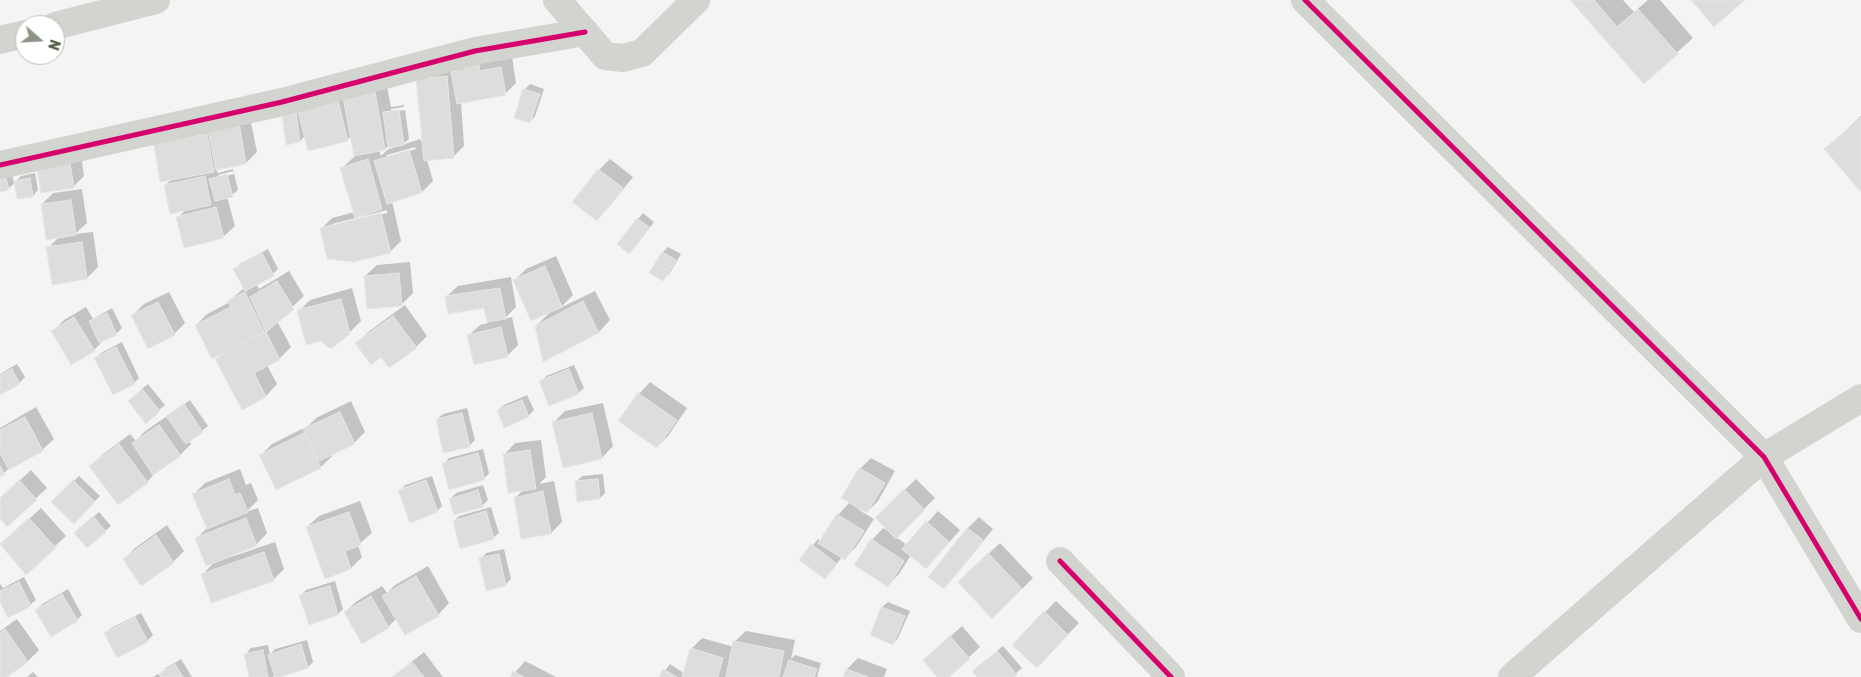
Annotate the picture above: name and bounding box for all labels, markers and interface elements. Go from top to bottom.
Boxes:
north arrow [15,15,65,65]
text: N [44,37,63,52]

